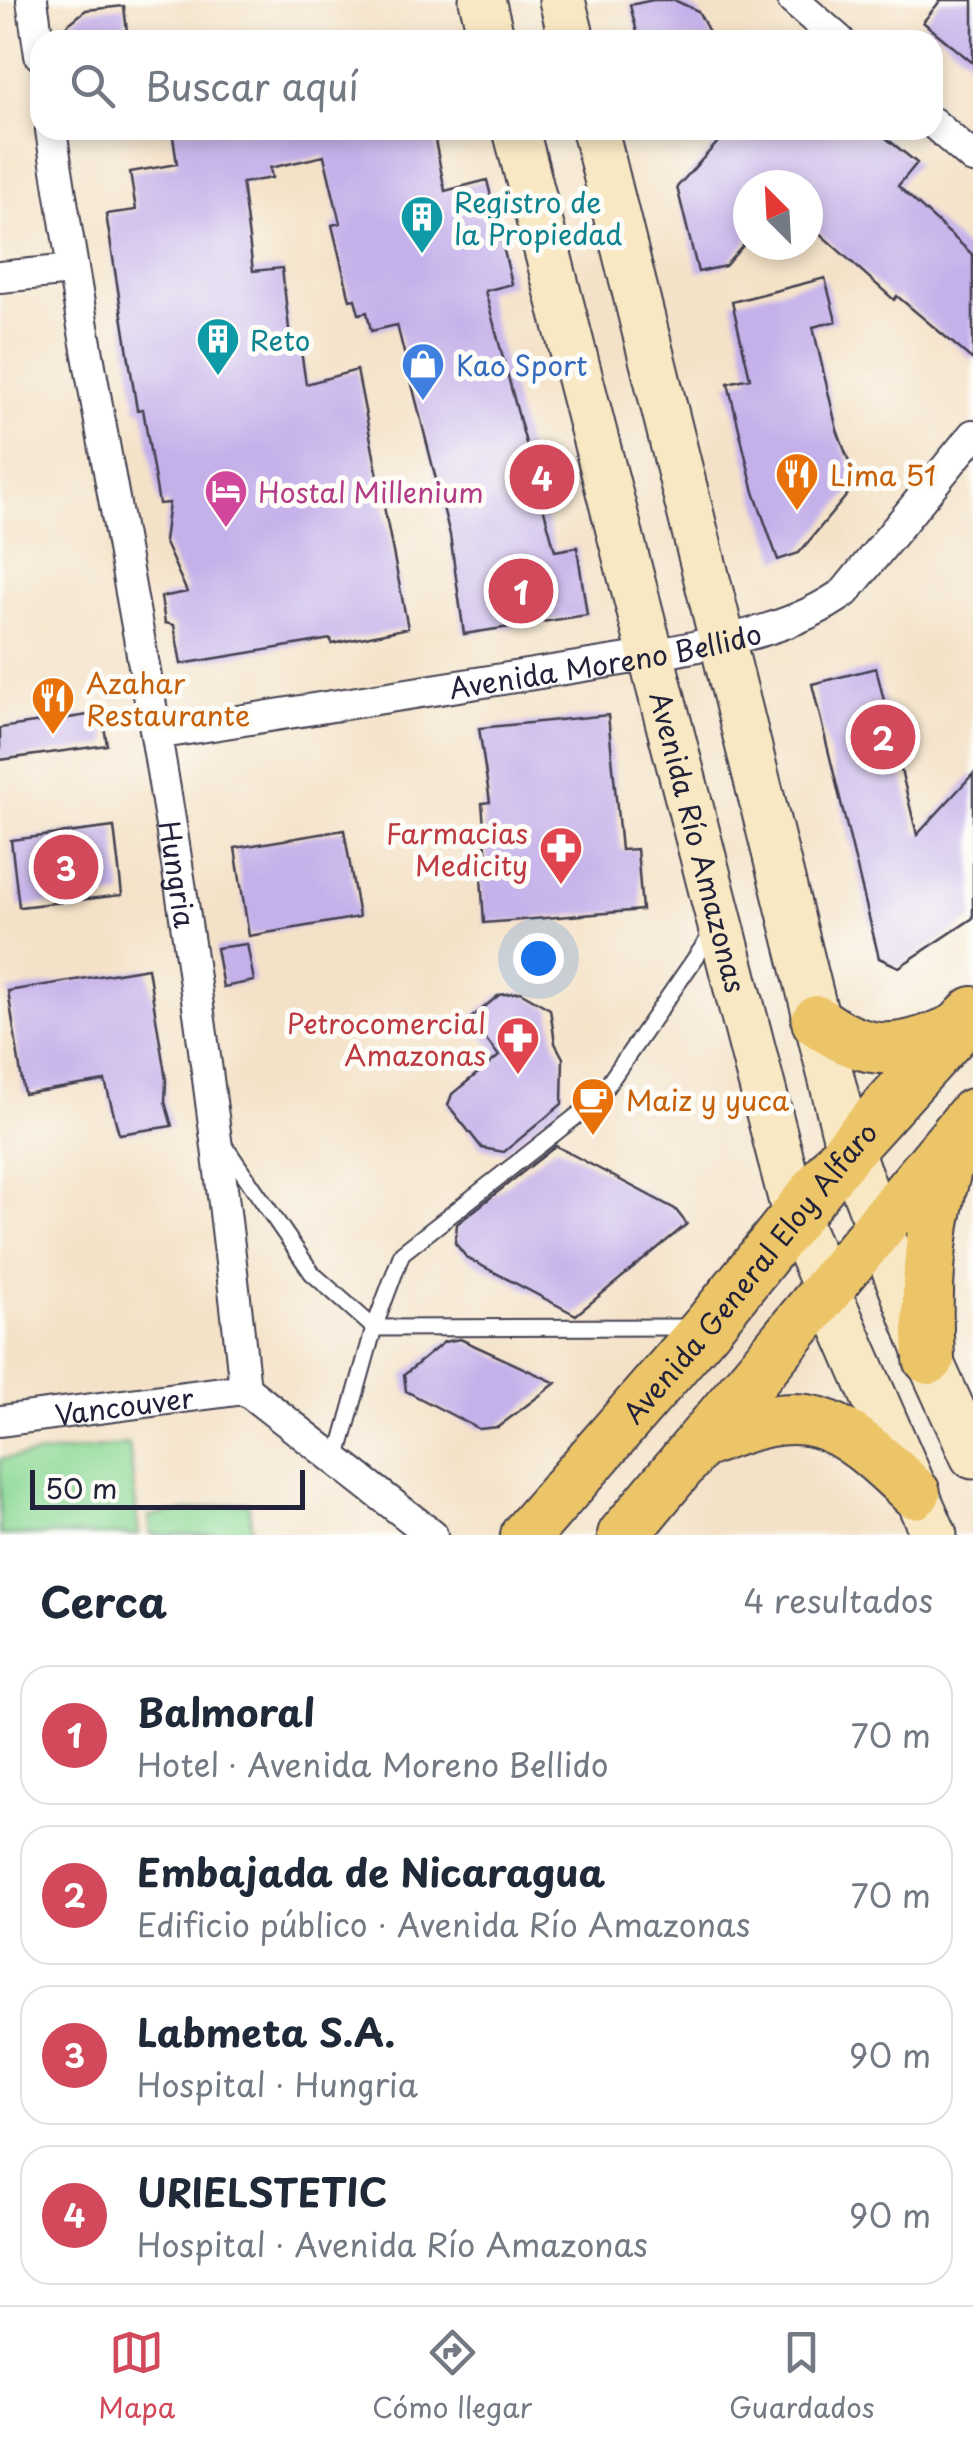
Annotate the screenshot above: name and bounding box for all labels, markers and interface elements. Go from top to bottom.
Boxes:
search box [30,30,943,140]
text: Buscar aquí [145,57,359,114]
icon: search [65,58,120,113]
north arrow [733,170,823,260]
place label: Registro de la Propiedad [454,180,622,255]
building icon: Registro de la Propiedad [399,194,445,255]
building icon: Reto [195,316,241,377]
place label: Reto [250,318,310,361]
shop icon: Kao Sport [400,341,446,402]
place label: Kao Sport [456,343,587,386]
pin: 4 [510,440,574,514]
restaurant icon: Lima 51 [774,451,820,512]
place label: Lima 51 [830,453,936,496]
hotel icon: Hostal Millenium [203,468,249,529]
place label: Hostal Millenium [258,470,484,513]
pin: 1 [488,554,554,628]
street label: Avenida Moreno Bellido [446,611,766,709]
place label: Azahar Restaurante [86,661,250,736]
restaurant icon: Azahar Restaurante [30,675,76,736]
street label: Avenida Río Amazonas [640,687,759,997]
pin: 2 [850,700,916,774]
place label: Farmacias Medicity [386,811,528,886]
street label: Hungria [149,817,208,931]
pharmacy icon: Farmacias Medicity [538,825,584,886]
pin: 3 [34,830,98,904]
your location [513,933,564,984]
place label: Petrocomercial Amazonas [287,1001,486,1076]
pharmacy icon: Petrocomercial Amazonas [495,1015,541,1076]
cafe icon: Maiz y yuca [570,1076,616,1137]
place label: Maiz y yuca [626,1078,790,1121]
street label: Avenida General Eloy Alfaro [611,1111,886,1432]
street label: Vancouver [52,1374,196,1435]
scale bar [30,1465,305,1510]
text: 50 m [45,1466,118,1509]
text: Cerca [40,1569,167,1632]
text: 4 resultados [744,1576,933,1624]
text: Balmoral [137,1683,315,1740]
text: 1 [67,1711,82,1759]
text: 70 m [851,1711,931,1759]
text: Hotel · Avenida Moreno Bellido [137,1740,608,1788]
text: Embajada de Nicaragua [137,1843,605,1900]
text: 2 [63,1871,86,1919]
text: 70 m [851,1871,931,1919]
text: Edificio público · Avenida Río Amazonas [137,1900,750,1948]
text: Labmeta S.A. [137,2003,395,2060]
text: 3 [64,2031,85,2079]
text: 90 m [849,2031,931,2079]
text: Hospital · Hungria [137,2060,418,2108]
text: URIELSTETIC [137,2163,387,2220]
text: 4 [64,2191,85,2239]
text: 90 m [849,2191,931,2239]
text: Hospital · Avenida Río Amazonas [137,2220,648,2268]
tab: Mapa [98,2325,175,2428]
tab: Cómo llegar [372,2325,532,2428]
tab: Guardados [729,2325,875,2428]

